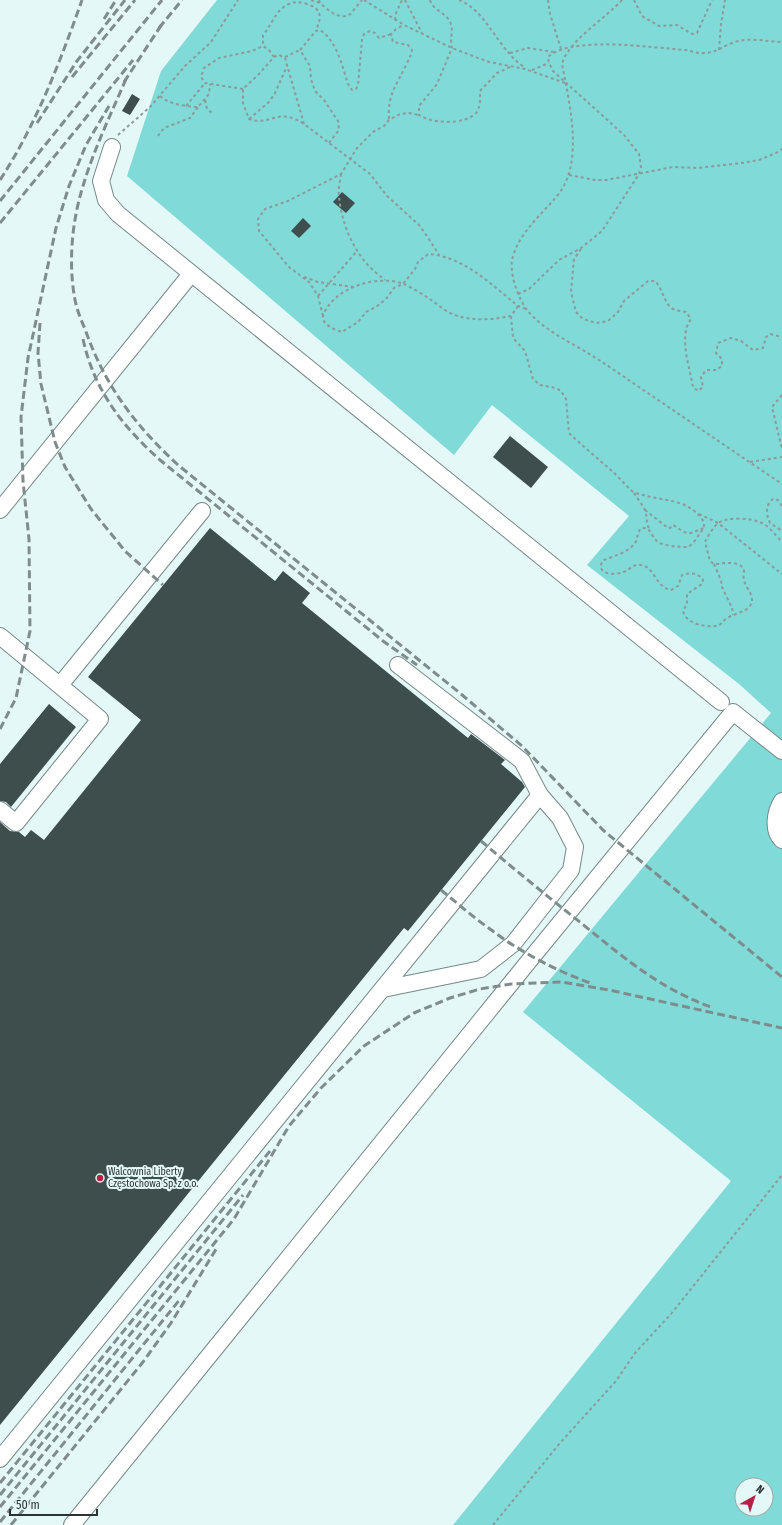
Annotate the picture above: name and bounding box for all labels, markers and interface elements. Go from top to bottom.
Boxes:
place label: Walcownia Liberty Częstochowa Sp. z o.o. [108,1166,198,1190]
marker: Walcownia Liberty Częstochowa Sp. z o.o. [95,1173,105,1183]
north arrow [734,1477,774,1517]
text: N [753,1482,767,1497]
scale bar [10,1491,97,1517]
text: 50 m [16,1498,40,1512]

